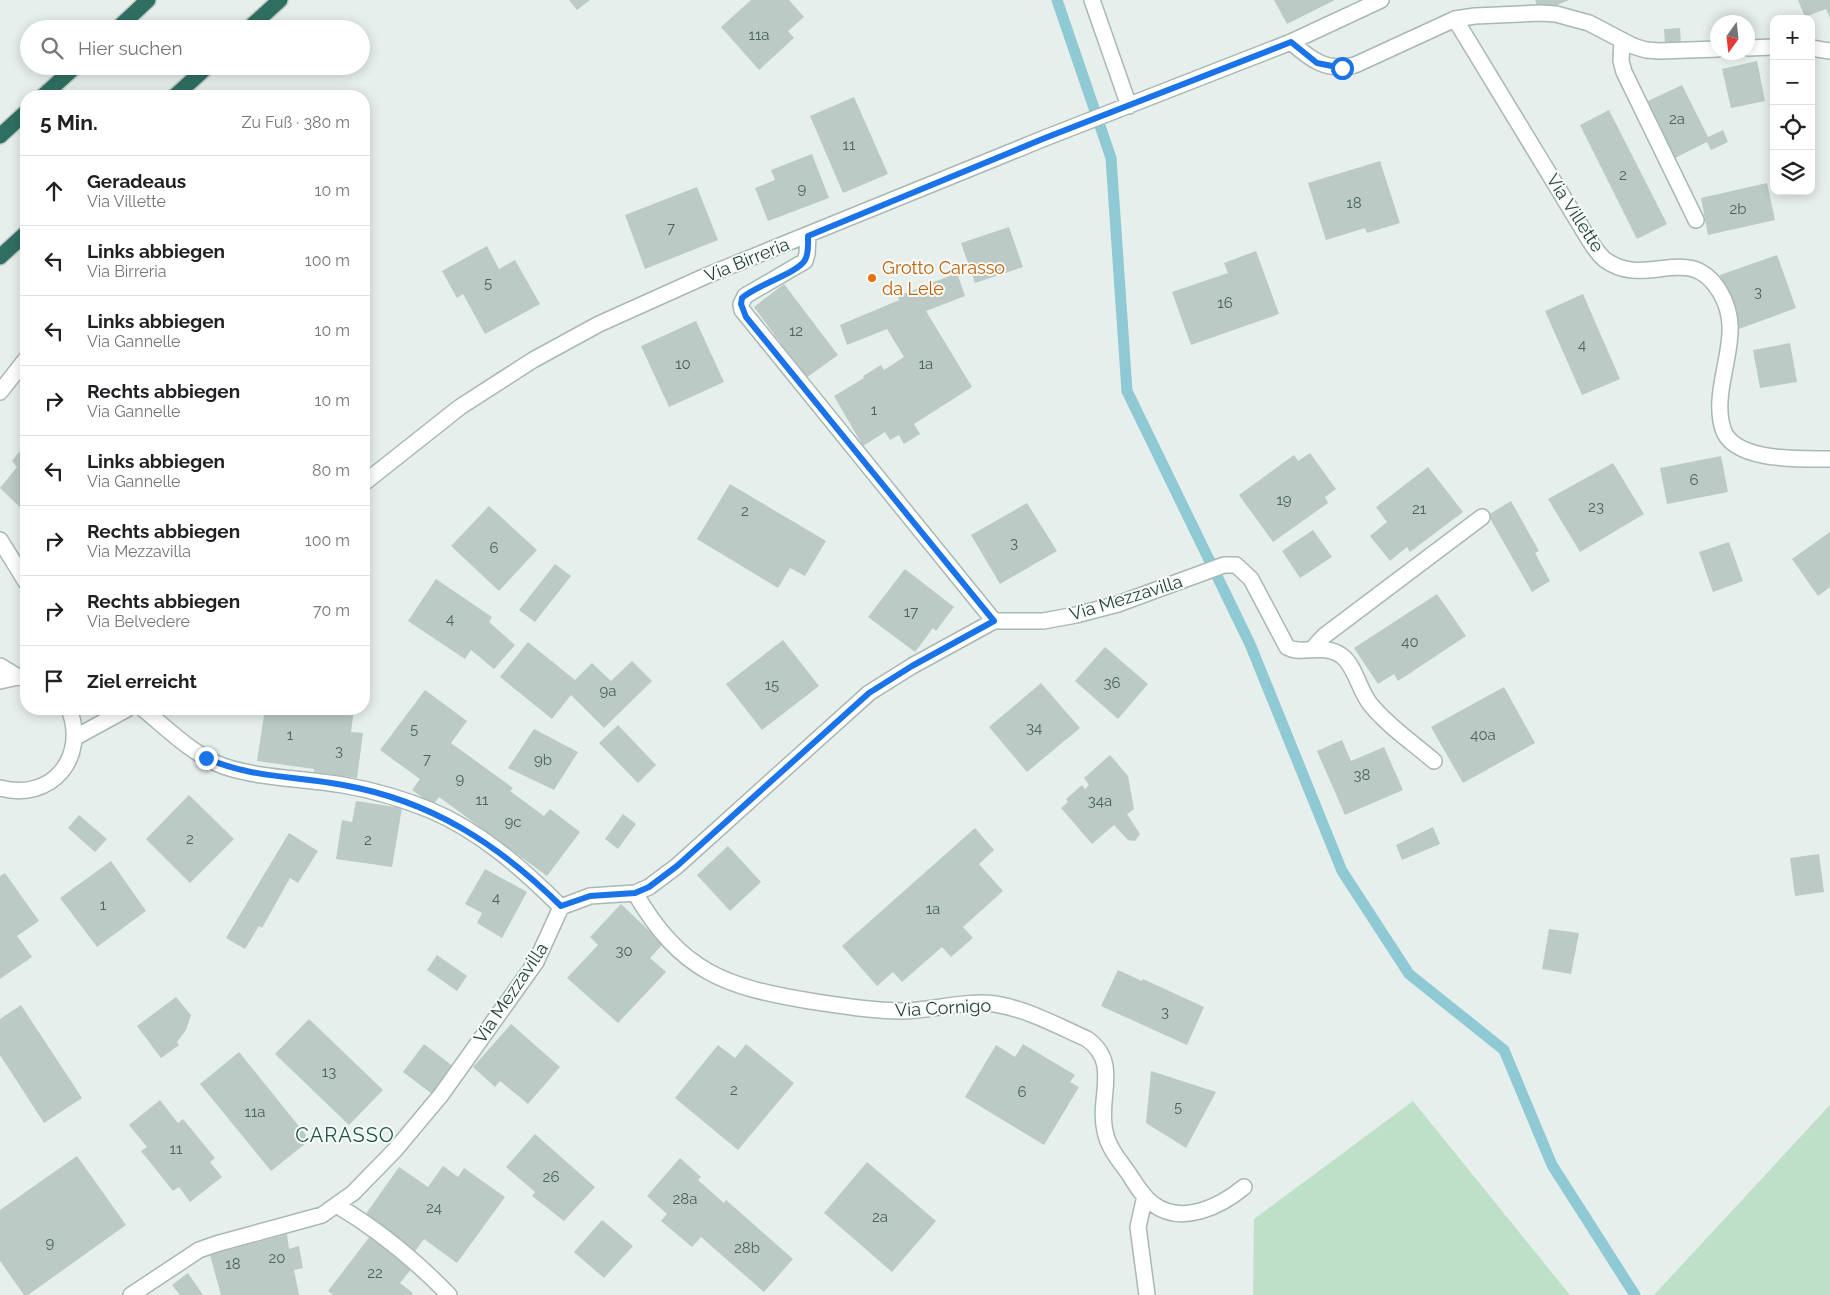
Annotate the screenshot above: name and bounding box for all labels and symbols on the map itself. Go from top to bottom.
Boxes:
north arrow [1710,15,1755,60]
house number: 11a [748,26,770,44]
route start [1331,57,1354,80]
house number: 2a [1669,110,1685,128]
house number: 11 [843,136,856,154]
house number: 2 [1619,166,1627,184]
street label: Via Villette [1542,170,1609,256]
house number: 9 [798,180,807,198]
house number: 18 [1346,194,1362,212]
house number: 2b [1729,200,1747,218]
house number: 7 [667,219,675,237]
street label: Via Birreria [701,233,792,286]
place label: Grotto Carasso da Lele [882,257,1005,299]
marker: Grotto Carasso da Lele [866,272,878,284]
house number: 5 [484,274,492,292]
house number: 3 [1754,283,1762,301]
house number: 16 [1217,294,1233,312]
house number: 12 [789,322,803,340]
house number: 4 [1578,336,1586,354]
house number: 10 [675,355,691,373]
house number: 1a [919,355,933,373]
house number: 1 [871,401,878,419]
house number: 6 [1689,471,1699,489]
house number: 19 [1276,491,1292,509]
house number: 23 [1588,498,1604,516]
house number: 21 [1412,500,1427,518]
house number: 2 [741,502,749,520]
house number: 3 [1010,534,1018,552]
house number: 6 [489,539,499,557]
street label: Via Mezzavilla [1067,570,1185,625]
house number: 17 [904,603,918,621]
house number: 4 [446,610,454,628]
house number: 40 [1401,633,1419,651]
house number: 36 [1103,674,1121,692]
house number: 15 [765,676,779,694]
house number: 9a [600,682,616,700]
house number: 34 [1026,719,1042,737]
house number: 5 [410,720,418,738]
house number: 1 [287,726,294,744]
house number: 40a [1470,726,1496,744]
house number: 3 [335,742,343,760]
route end [195,747,218,770]
house number: 7 [423,750,431,768]
house number: 9b [534,751,552,769]
house number: 38 [1354,766,1371,784]
house number: 9 [456,770,465,788]
house number: 11 [476,791,489,809]
house number: 34a [1088,792,1112,810]
house number: 9c [504,813,522,831]
house number: 2 [186,830,194,848]
house number: 2 [364,831,372,849]
house number: 4 [492,889,500,907]
house number: 1 [100,896,107,914]
house number: 1a [926,900,940,918]
street label: Via Mezzavilla [469,938,552,1047]
house number: 30 [615,942,633,960]
street label: Via Cornigo [894,994,992,1021]
house number: 3 [1161,1003,1169,1021]
house number: 13 [322,1063,336,1081]
house number: 2 [730,1081,738,1099]
house number: 6 [1017,1083,1027,1101]
house number: 5 [1174,1098,1182,1116]
house number: 11a [244,1103,266,1121]
district label: CARASSO [295,1123,395,1147]
house number: 11 [170,1140,183,1158]
house number: 26 [543,1168,559,1186]
house number: 28a [673,1190,697,1208]
house number: 24 [426,1199,442,1217]
house number: 2a [872,1208,888,1226]
house number: 9 [46,1234,55,1252]
house number: 28b [734,1239,760,1257]
house number: 20 [269,1249,286,1267]
house number: 18 [225,1255,241,1273]
house number: 22 [367,1264,383,1282]

